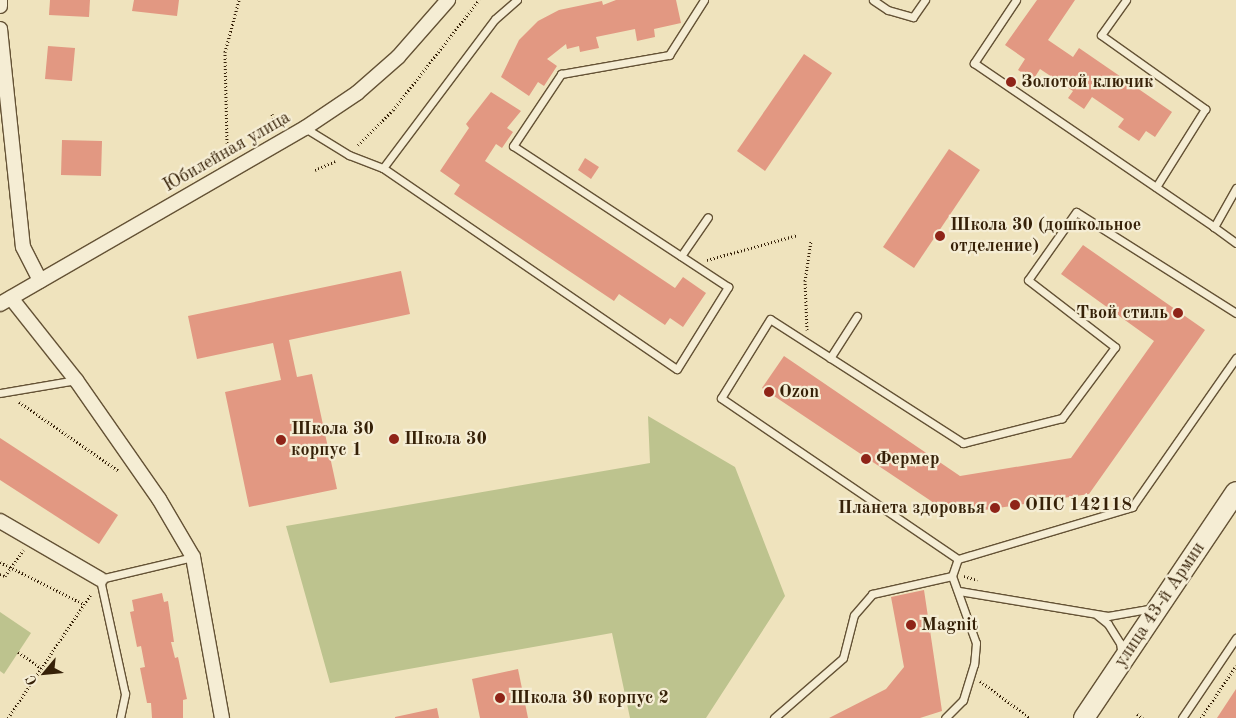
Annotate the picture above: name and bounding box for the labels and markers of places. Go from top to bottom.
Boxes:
place label: Золотой ключик [1021,71,1153,93]
marker: Золотой ключик [1005,76,1017,88]
place label: Школа 30 (дошкольное отделение) [950,215,1141,258]
marker: Школа 30 (дошкольное отделение) [934,230,946,242]
place label: Твой стиль [1076,302,1168,324]
marker: Твой стиль [1172,307,1184,319]
place label: Ozon [779,381,819,403]
marker: Ozon [763,386,775,398]
place label: Школа 30 корпус 1 [291,419,374,462]
place label: Школа 30 [404,428,487,450]
marker: Школа 30 [388,433,400,445]
marker: Школа 30 корпус 1 [275,434,287,446]
place label: Фермер [876,448,939,470]
marker: Фермер [860,453,872,465]
place label: ОПС 142118 [1025,494,1132,516]
place label: Планета здоровья [838,497,985,519]
marker: ОПС 142118 [1009,499,1021,511]
marker: Планета здоровья [989,502,1001,514]
place label: Magnit [921,614,978,636]
marker: Magnit [905,619,917,631]
place label: Школа 30 корпус 2 [510,687,669,709]
marker: Школа 30 корпус 2 [494,692,506,704]

